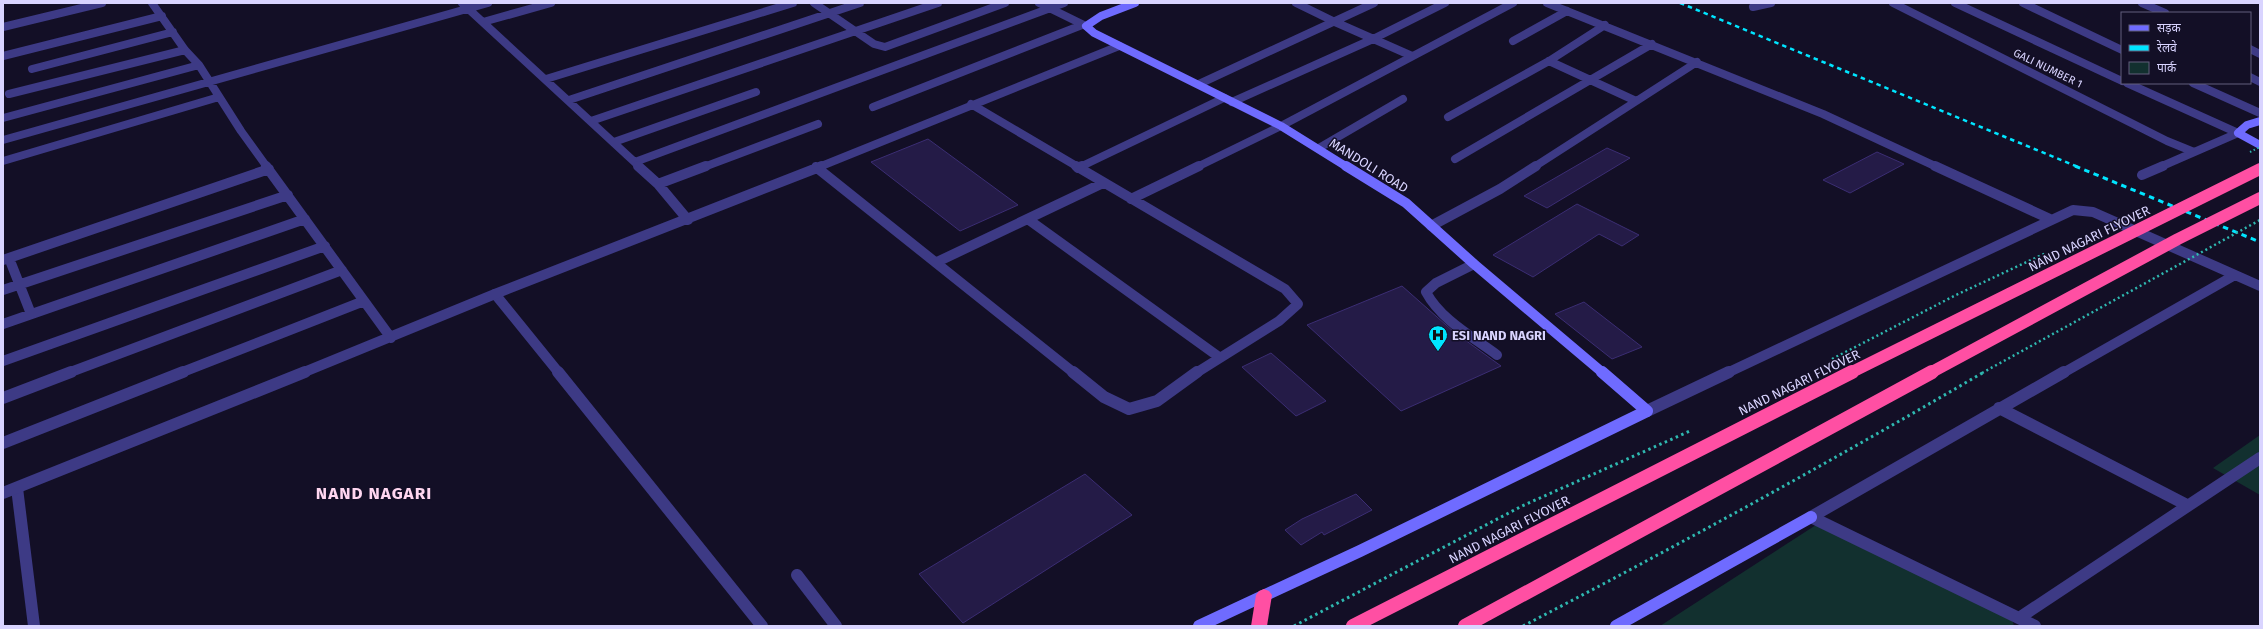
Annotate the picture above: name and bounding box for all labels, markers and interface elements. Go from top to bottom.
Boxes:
legend [2121,12,2251,84]
text: सड़क [2157,21,2182,35]
text: रेलवे [2157,40,2177,55]
street label: GALI NUMBER 1 [2011,46,2084,91]
text: पार्क [2157,61,2177,75]
street label: MANDOLI ROAD [1327,135,1411,196]
street label: NAND NAGARI FLYOVER [2026,202,2153,274]
hospital icon: ESI NAND NAGRI [1427,324,1449,352]
place label: ESI NAND NAGRI [1452,328,1546,343]
street label: NAND NAGARI FLYOVER [1736,346,1863,418]
district label: NAND NAGARI [316,483,432,504]
street label: NAND NAGARI FLYOVER [1446,492,1572,566]

